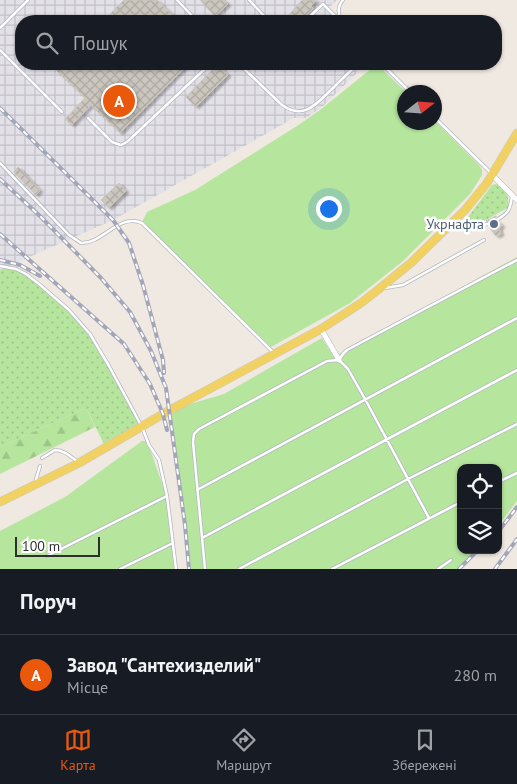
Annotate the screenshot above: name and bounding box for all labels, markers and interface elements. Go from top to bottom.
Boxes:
search box [15,15,502,70]
icon: search [33,29,61,57]
text: Пошук [73,31,128,55]
pin: A [103,82,135,120]
north arrow [397,85,442,130]
your location [316,196,342,222]
place label: Укрнафта [426,215,484,233]
marker: Укрнафта [488,218,500,230]
map controls [457,464,502,554]
button: locate [457,464,502,509]
button: layers [457,509,502,554]
scale bar [15,534,100,557]
text: 100 m [22,537,60,555]
text: Поруч [20,588,76,615]
text: Завод "Сантехизделий" [67,653,262,677]
text: A [31,665,41,685]
text: 280 m [454,665,497,685]
text: Місце [67,677,108,697]
tab: Карта [60,726,96,774]
tab: Маршрут [216,726,272,774]
tab: Збережені [392,726,457,774]

